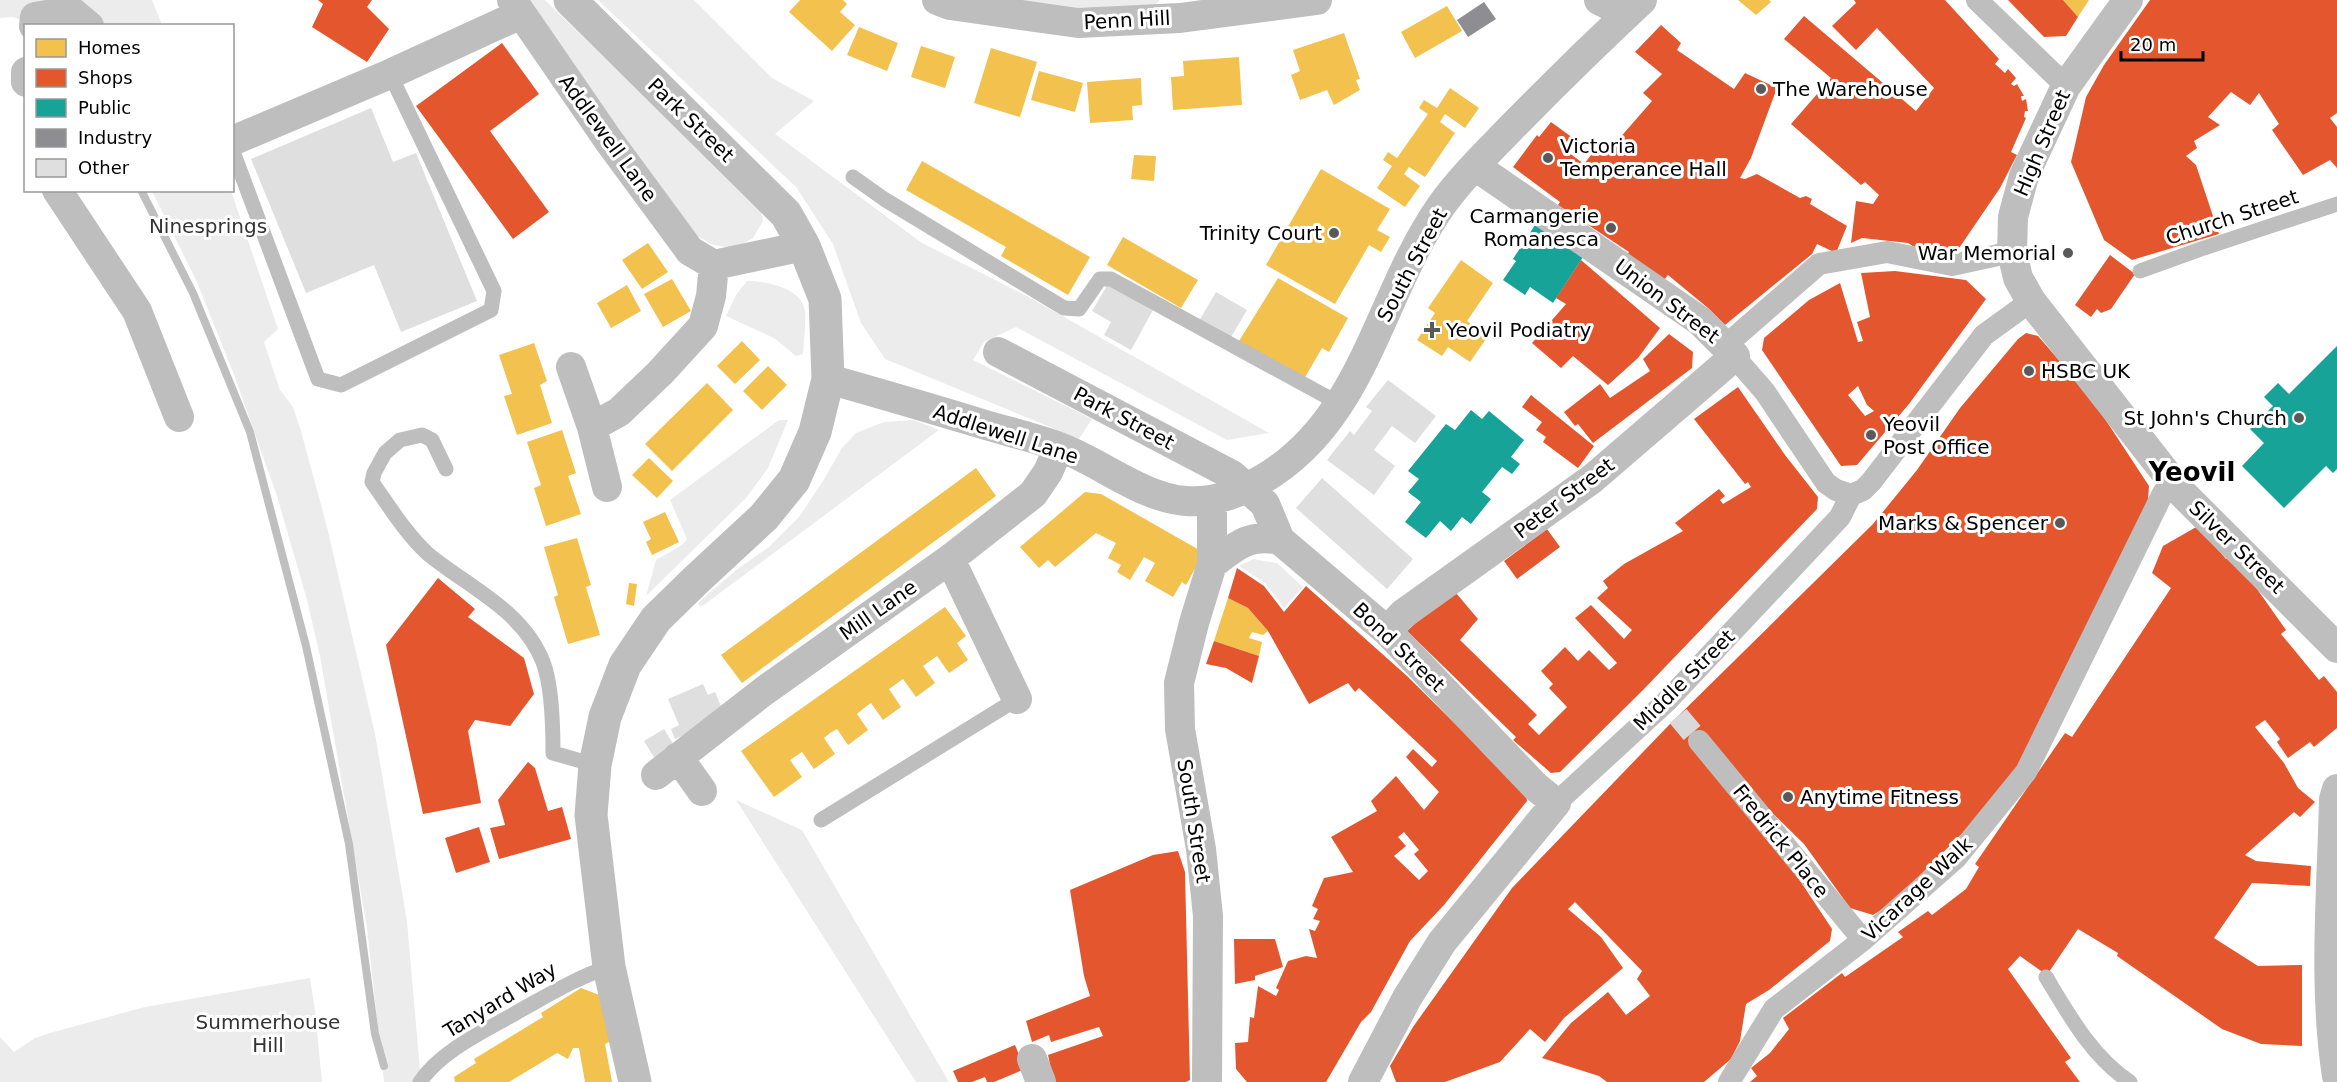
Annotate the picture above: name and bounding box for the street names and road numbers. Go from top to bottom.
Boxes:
street label: Penn Hill [1083,6,1171,34]
street label: Addlewell Lane [554,70,662,206]
street label: Park Street [643,73,739,167]
street label: High Street [2009,86,2075,200]
street label: Church Street [2163,184,2301,250]
street label: South Street [1372,204,1452,326]
street label: Union Street [1610,254,1724,348]
street label: Park Street [1070,381,1178,455]
street label: Addlewell Lane [930,399,1082,469]
street label: Peter Street [1509,452,1619,543]
street label: Silver Street [2184,496,2290,599]
street label: Mill Lane [835,575,921,645]
street label: Bond Street [1348,597,1450,697]
street label: Middle Street [1628,624,1740,736]
street label: South Street [1172,757,1216,885]
street label: Fredrick Place [1728,780,1834,902]
street label: Vicarage Walk [1857,832,1977,946]
street label: Tanyard Way [438,957,561,1044]

